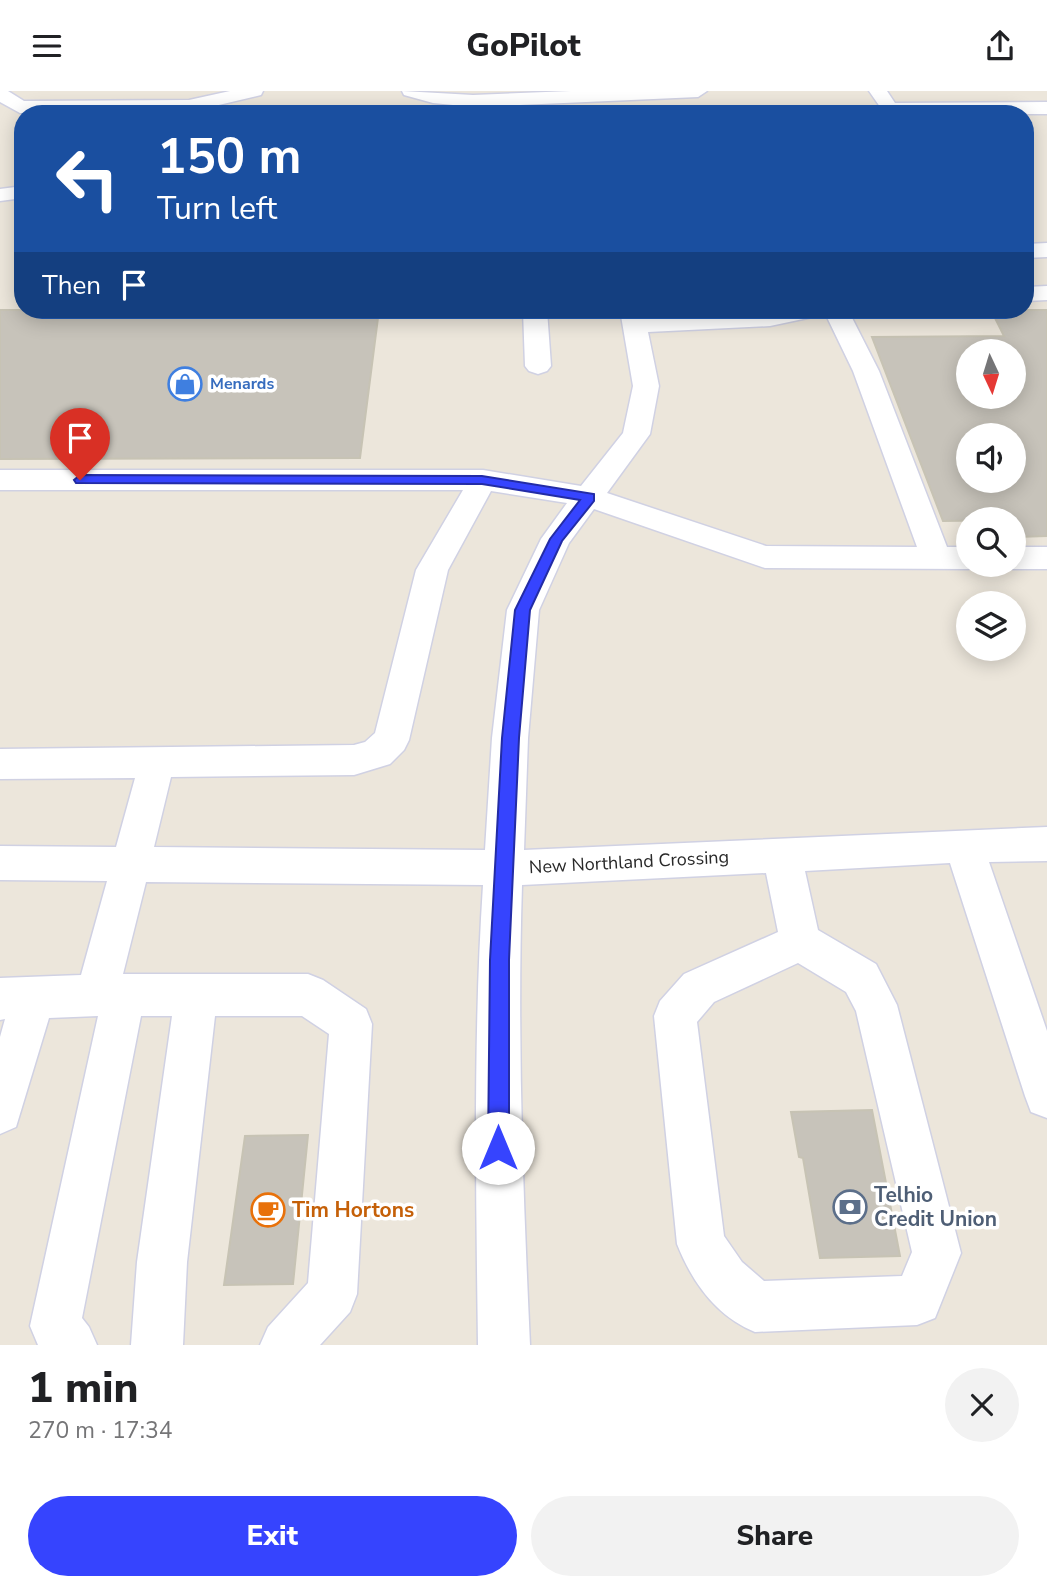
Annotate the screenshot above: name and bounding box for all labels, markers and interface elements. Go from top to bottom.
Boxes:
text: GoPilot [466,24,581,67]
icon: menu [28,27,66,65]
icon: share [981,27,1019,65]
text: 150 m [157,123,301,190]
icon: left [42,133,133,224]
text: Turn left [157,187,277,230]
icon: arrive [115,266,153,304]
text: Then [42,268,101,303]
north arrow [956,339,1026,409]
map controls [956,339,1026,661]
shop icon: Menards [166,365,204,403]
place label: Menards [210,373,274,395]
pin [50,408,110,480]
icon: arrive [61,419,99,457]
button: sound [956,423,1026,493]
button: search [956,507,1026,577]
button: layers [956,591,1026,661]
street label: New Northland Crossing [528,845,730,879]
position arrow [461,1111,535,1185]
place label: Telhio Credit Union [874,1181,997,1233]
bank icon: Telhio Credit Union [831,1188,869,1226]
cafe icon: Tim Hortons [249,1191,287,1229]
place label: Tim Hortons [292,1196,414,1224]
text: 1 min [28,1360,138,1417]
button: close [945,1368,1019,1442]
text: 270 m · 17:34 [28,1415,173,1446]
button: Exit [28,1496,517,1576]
button: Share [531,1496,1019,1576]

